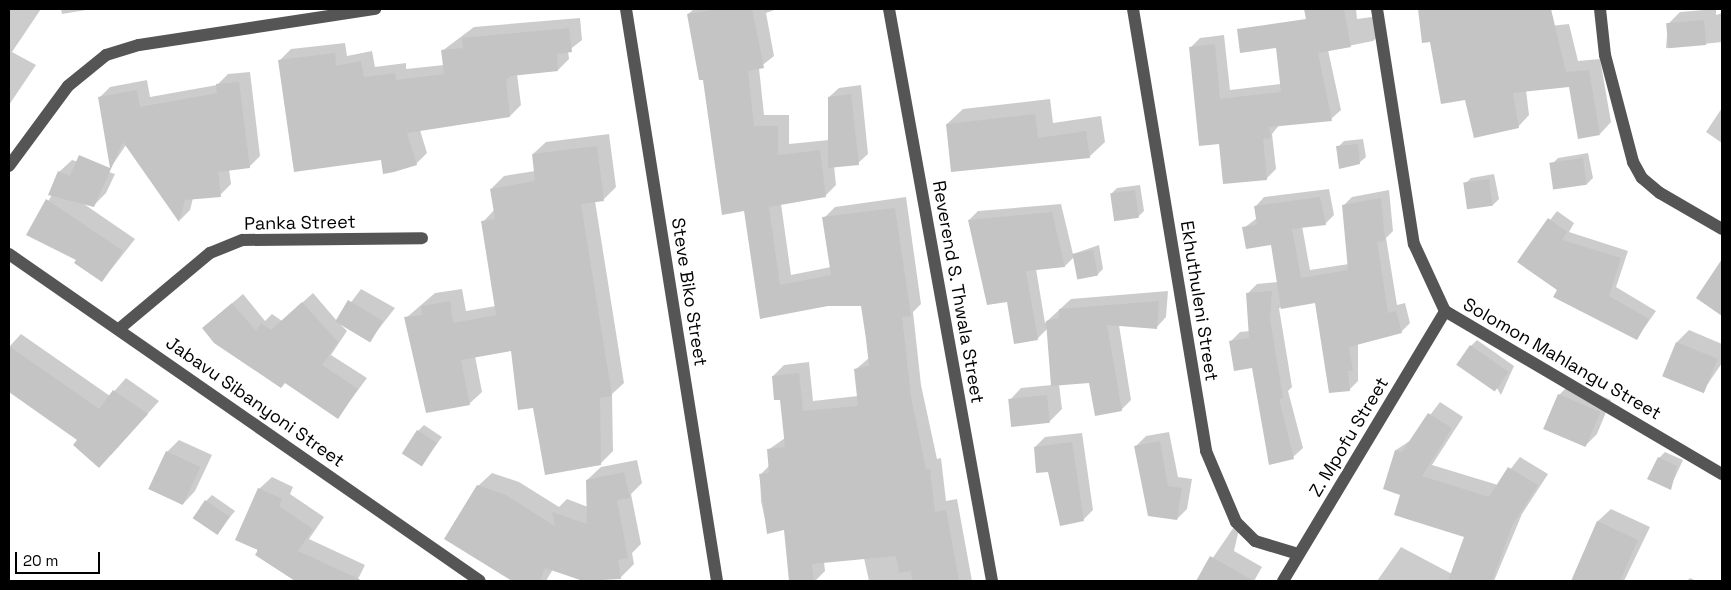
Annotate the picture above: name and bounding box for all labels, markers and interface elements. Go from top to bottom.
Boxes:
street label: Reverend S. Thwala Street [928,178,988,406]
street label: Panka Street [244,211,356,235]
street label: Steve Biko Street [667,216,711,368]
street label: Ekhuthuleni Street [1176,219,1222,383]
street label: Solomon Mahlangu Street [1459,293,1665,425]
street label: Jabavu Sibanyoni Street [162,332,348,472]
street label: Z. Mpofu Street [1305,373,1393,501]
scale bar [18,542,102,574]
text: 20 m [23,551,58,570]

